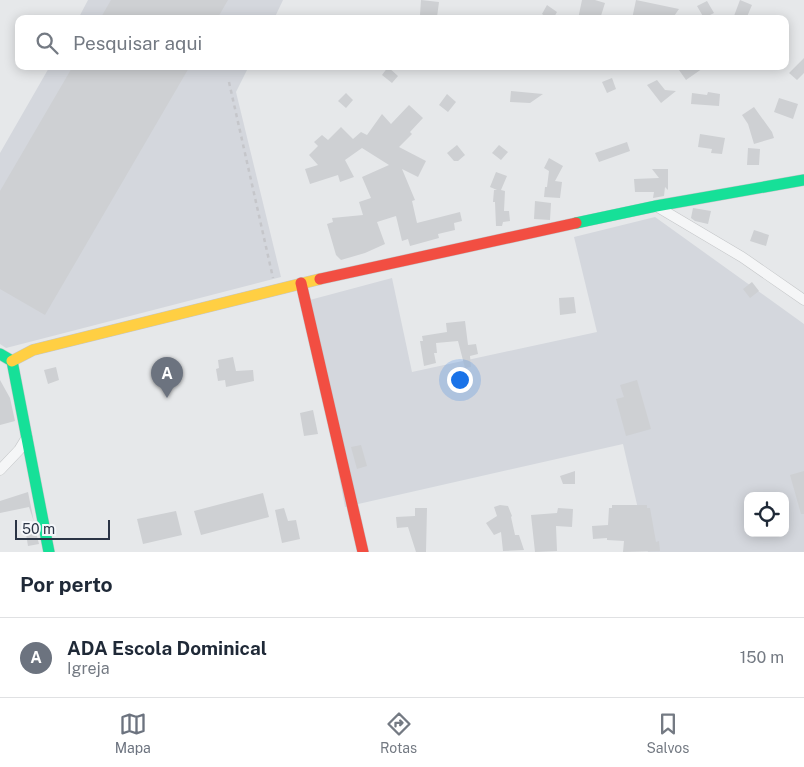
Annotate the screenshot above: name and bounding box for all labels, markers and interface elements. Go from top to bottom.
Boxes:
search box [15,15,789,70]
icon: search [33,29,61,57]
text: Pesquisar aqui [73,32,202,54]
pin: A [151,357,183,398]
your location [447,367,473,393]
map controls [744,492,789,537]
button: locate [744,492,789,537]
scale bar [15,517,110,540]
text: 50 m [22,521,55,537]
text: Por perto [20,572,113,597]
text: ADA Escola Dominical [67,637,267,659]
text: A [30,648,42,667]
text: 150 m [740,648,784,667]
text: Igreja [67,659,110,678]
tab: Mapa [115,710,151,756]
tab: Rotas [380,710,417,756]
tab: Salvos [646,710,689,756]

